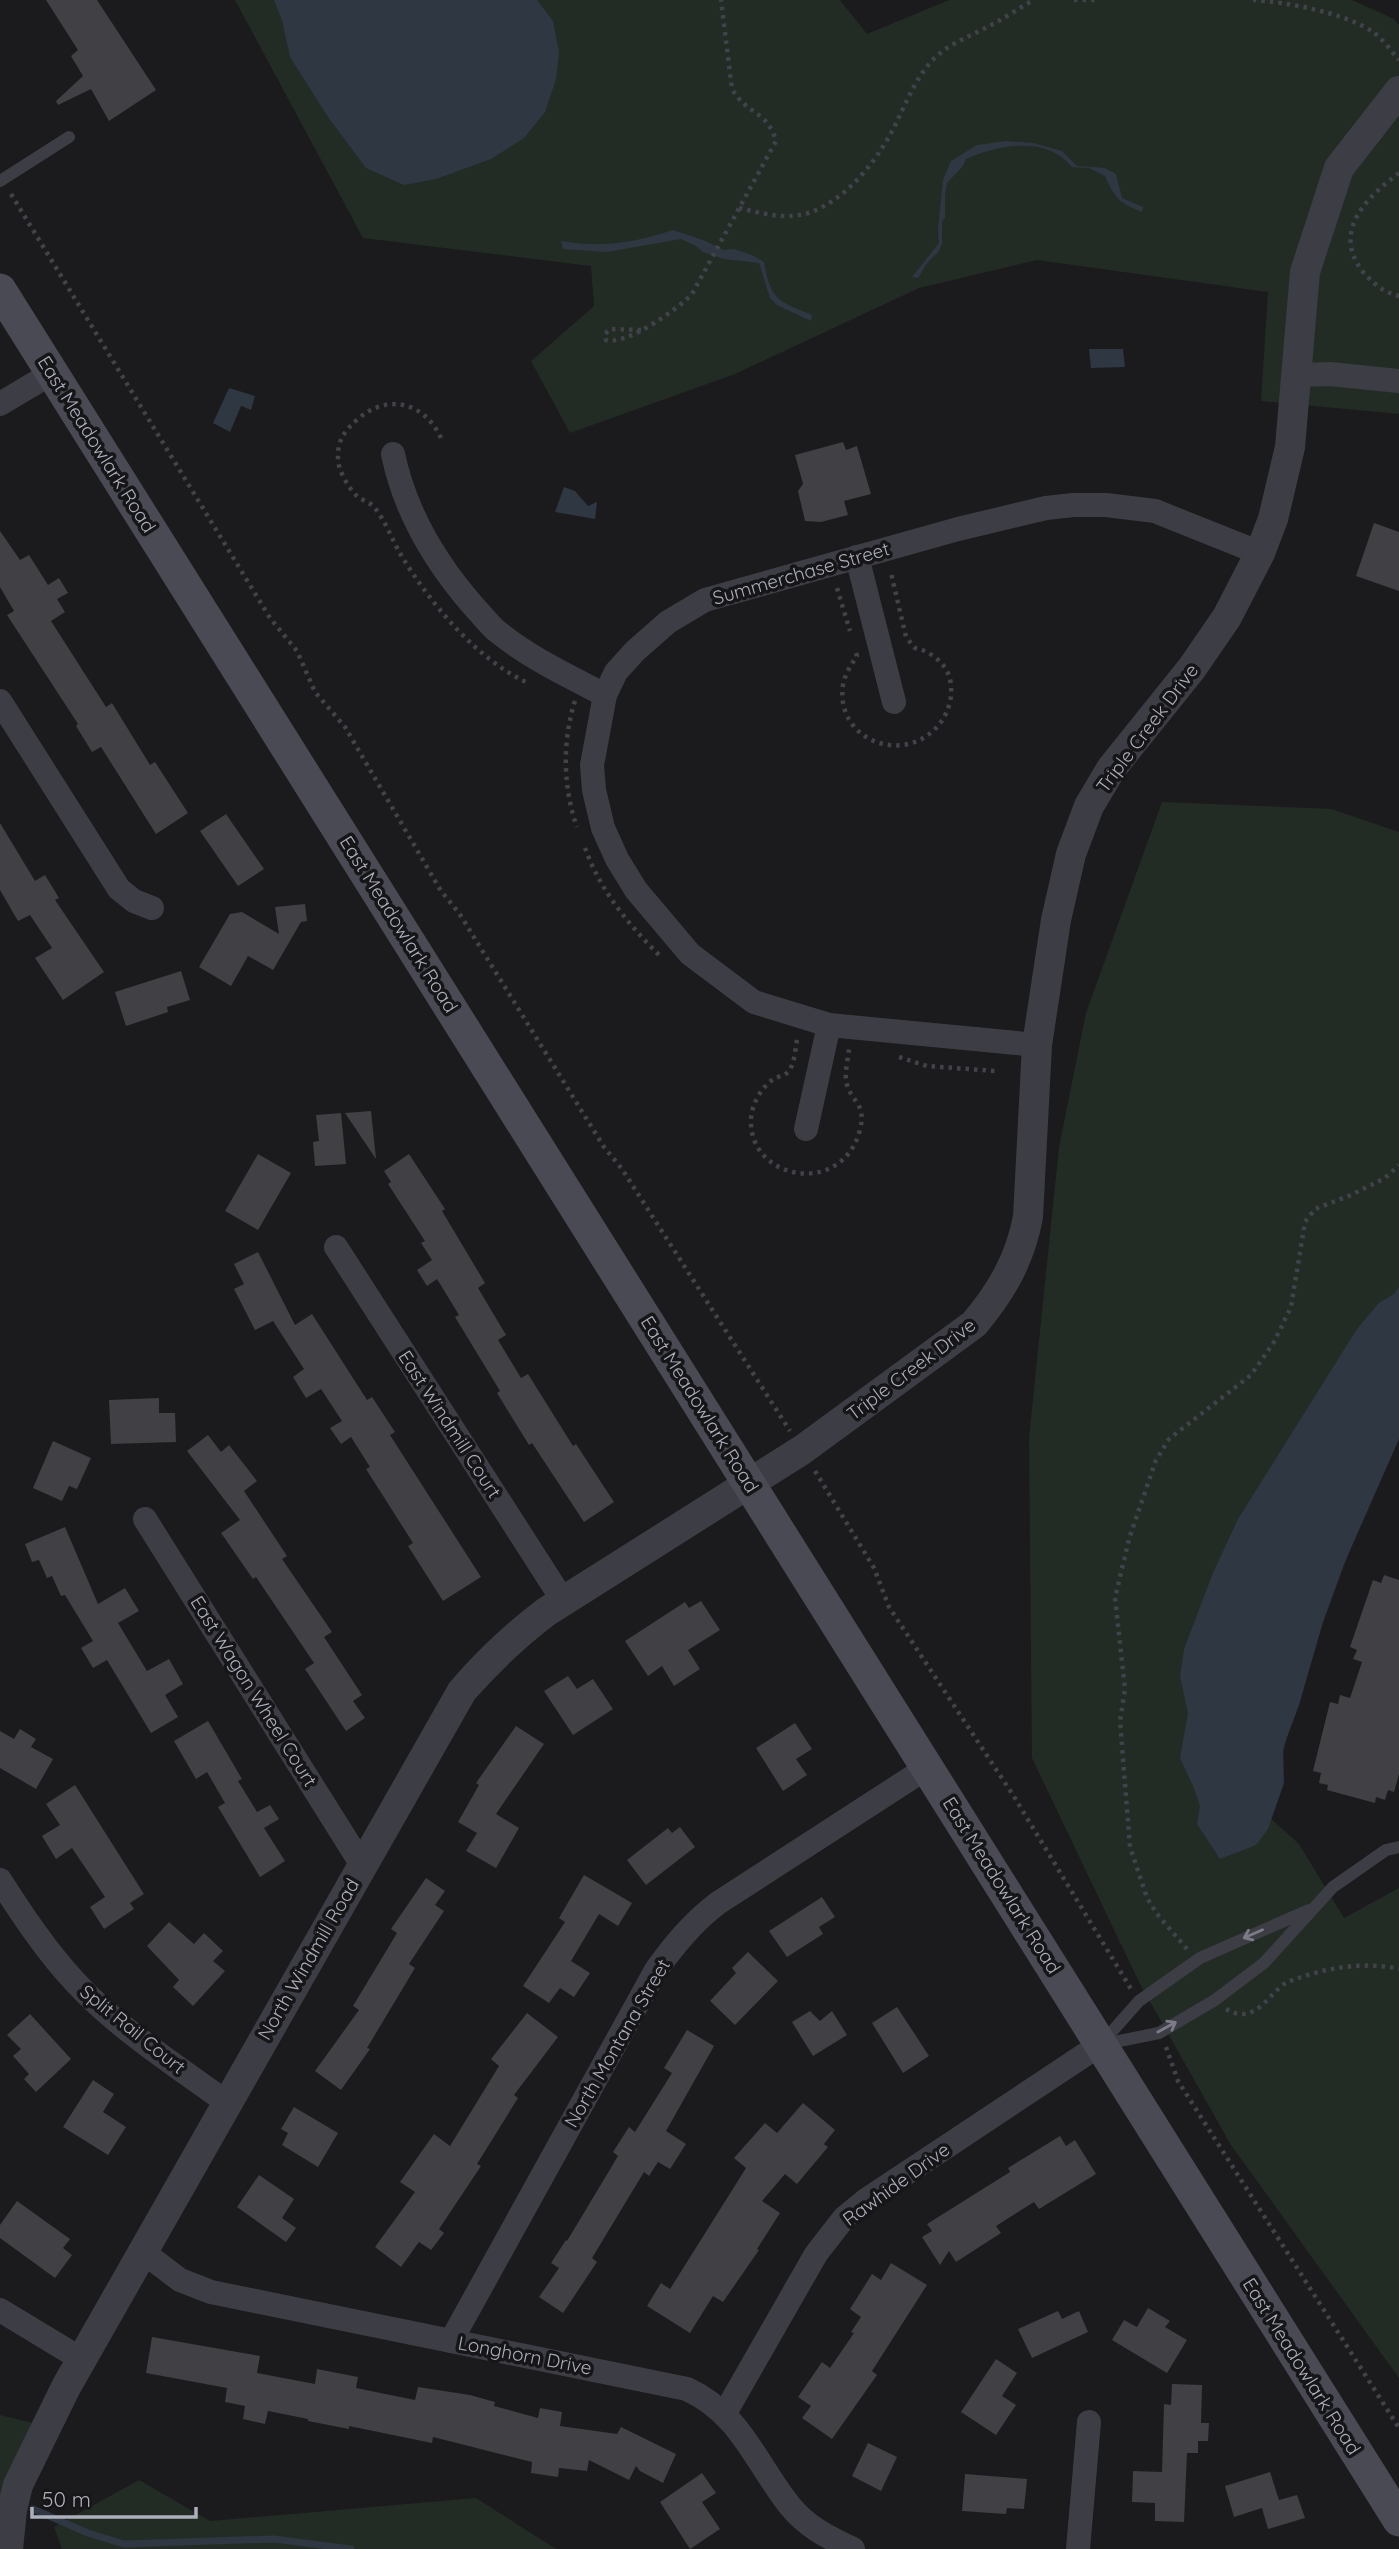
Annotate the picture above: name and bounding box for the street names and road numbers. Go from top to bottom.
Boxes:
street label: East Meadowlark Road [33,351,161,537]
street label: Summerchase Street [710,536,892,610]
street label: Triple Creek Drive [1091,659,1203,797]
street label: East Meadowlark Road [335,831,463,1017]
street label: East Meadowlark Road [636,1311,764,1497]
street label: Triple Creek Drive [842,1313,980,1425]
street label: East Windmill Court [393,1346,507,1502]
street label: East Wagon Wheel Court [185,1591,323,1791]
street label: East Meadowlark Road [938,1792,1066,1978]
street label: North Windmill Road [252,1874,364,2044]
street label: North Montana Street [559,1954,675,2132]
street label: Split Rail Court [75,1979,191,2079]
street label: Rawhide Drive [838,2137,954,2231]
street label: East Meadowlark Road [1238,2273,1366,2459]
street label: Longhorn Drive [456,2330,594,2380]

